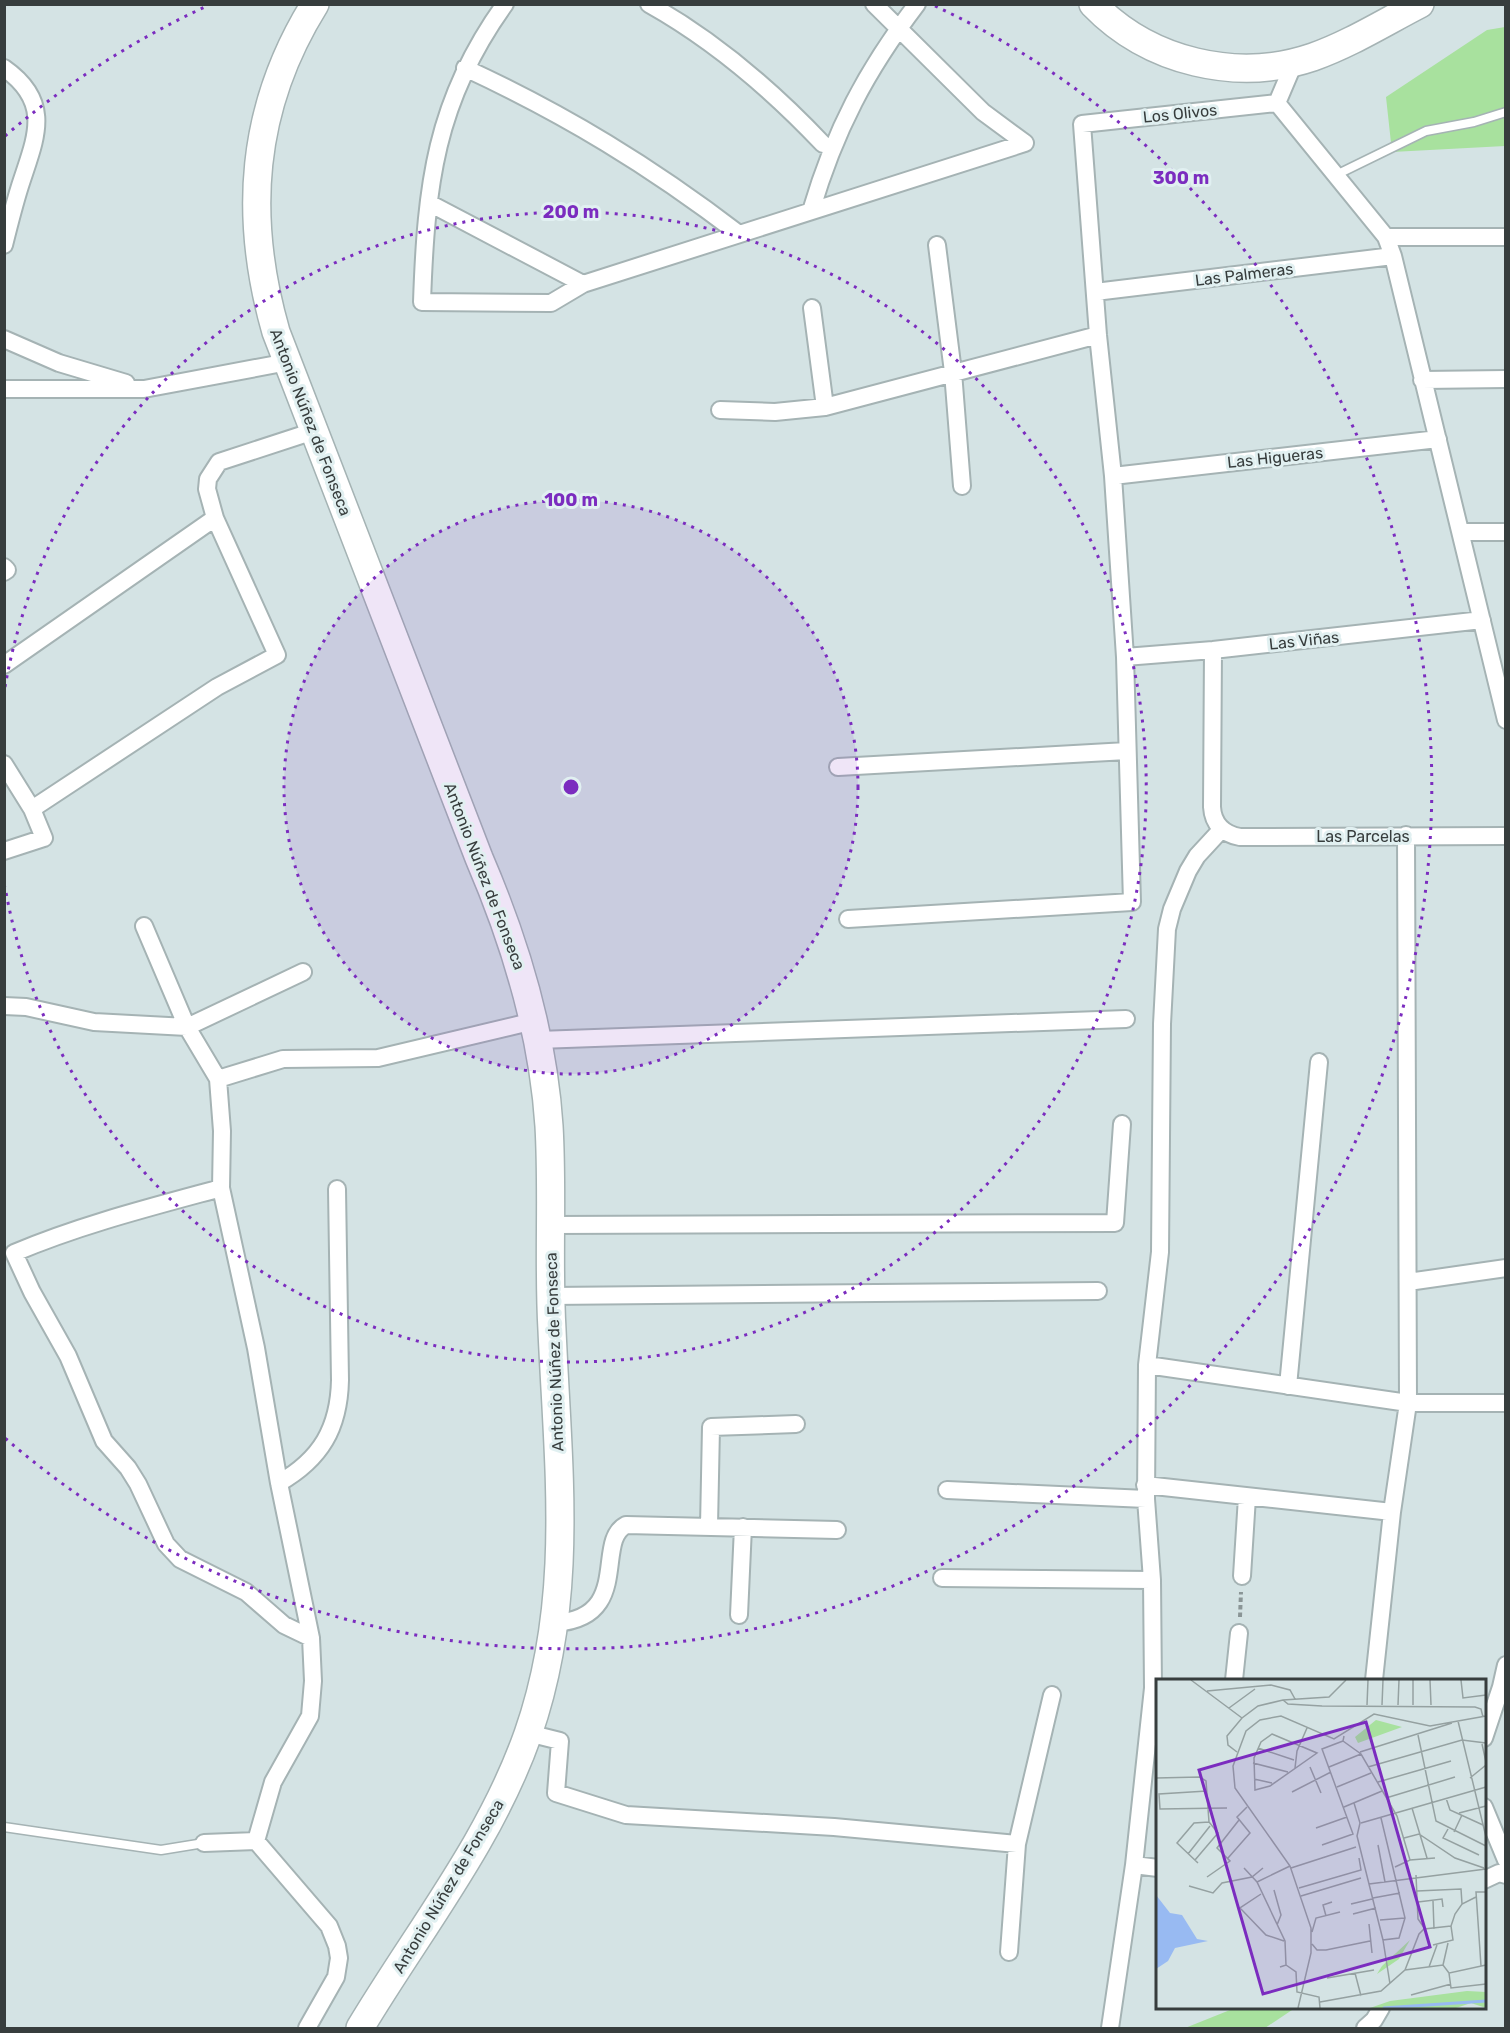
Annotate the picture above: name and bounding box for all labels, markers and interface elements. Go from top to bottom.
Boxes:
street label: Los Olivos [1142,100,1218,127]
text: 300 m [1153,167,1209,189]
text: 200 m [543,201,599,223]
street label: Las Palmeras [1194,259,1294,290]
street label: Antonio Núñez de Fonseca [266,326,355,519]
street label: Las Higueras [1226,443,1324,472]
text: 100 m [544,489,598,511]
street label: Las Viñas [1268,627,1340,654]
centre of rings [561,777,581,797]
street label: Antonio Núñez de Fonseca [440,780,529,973]
street label: Las Parcelas [1316,827,1410,846]
street label: Antonio Núñez de Fonseca [542,1252,567,1452]
inset map [1156,1679,1486,2009]
street label: Antonio Núñez de Fonseca [389,1796,508,1976]

